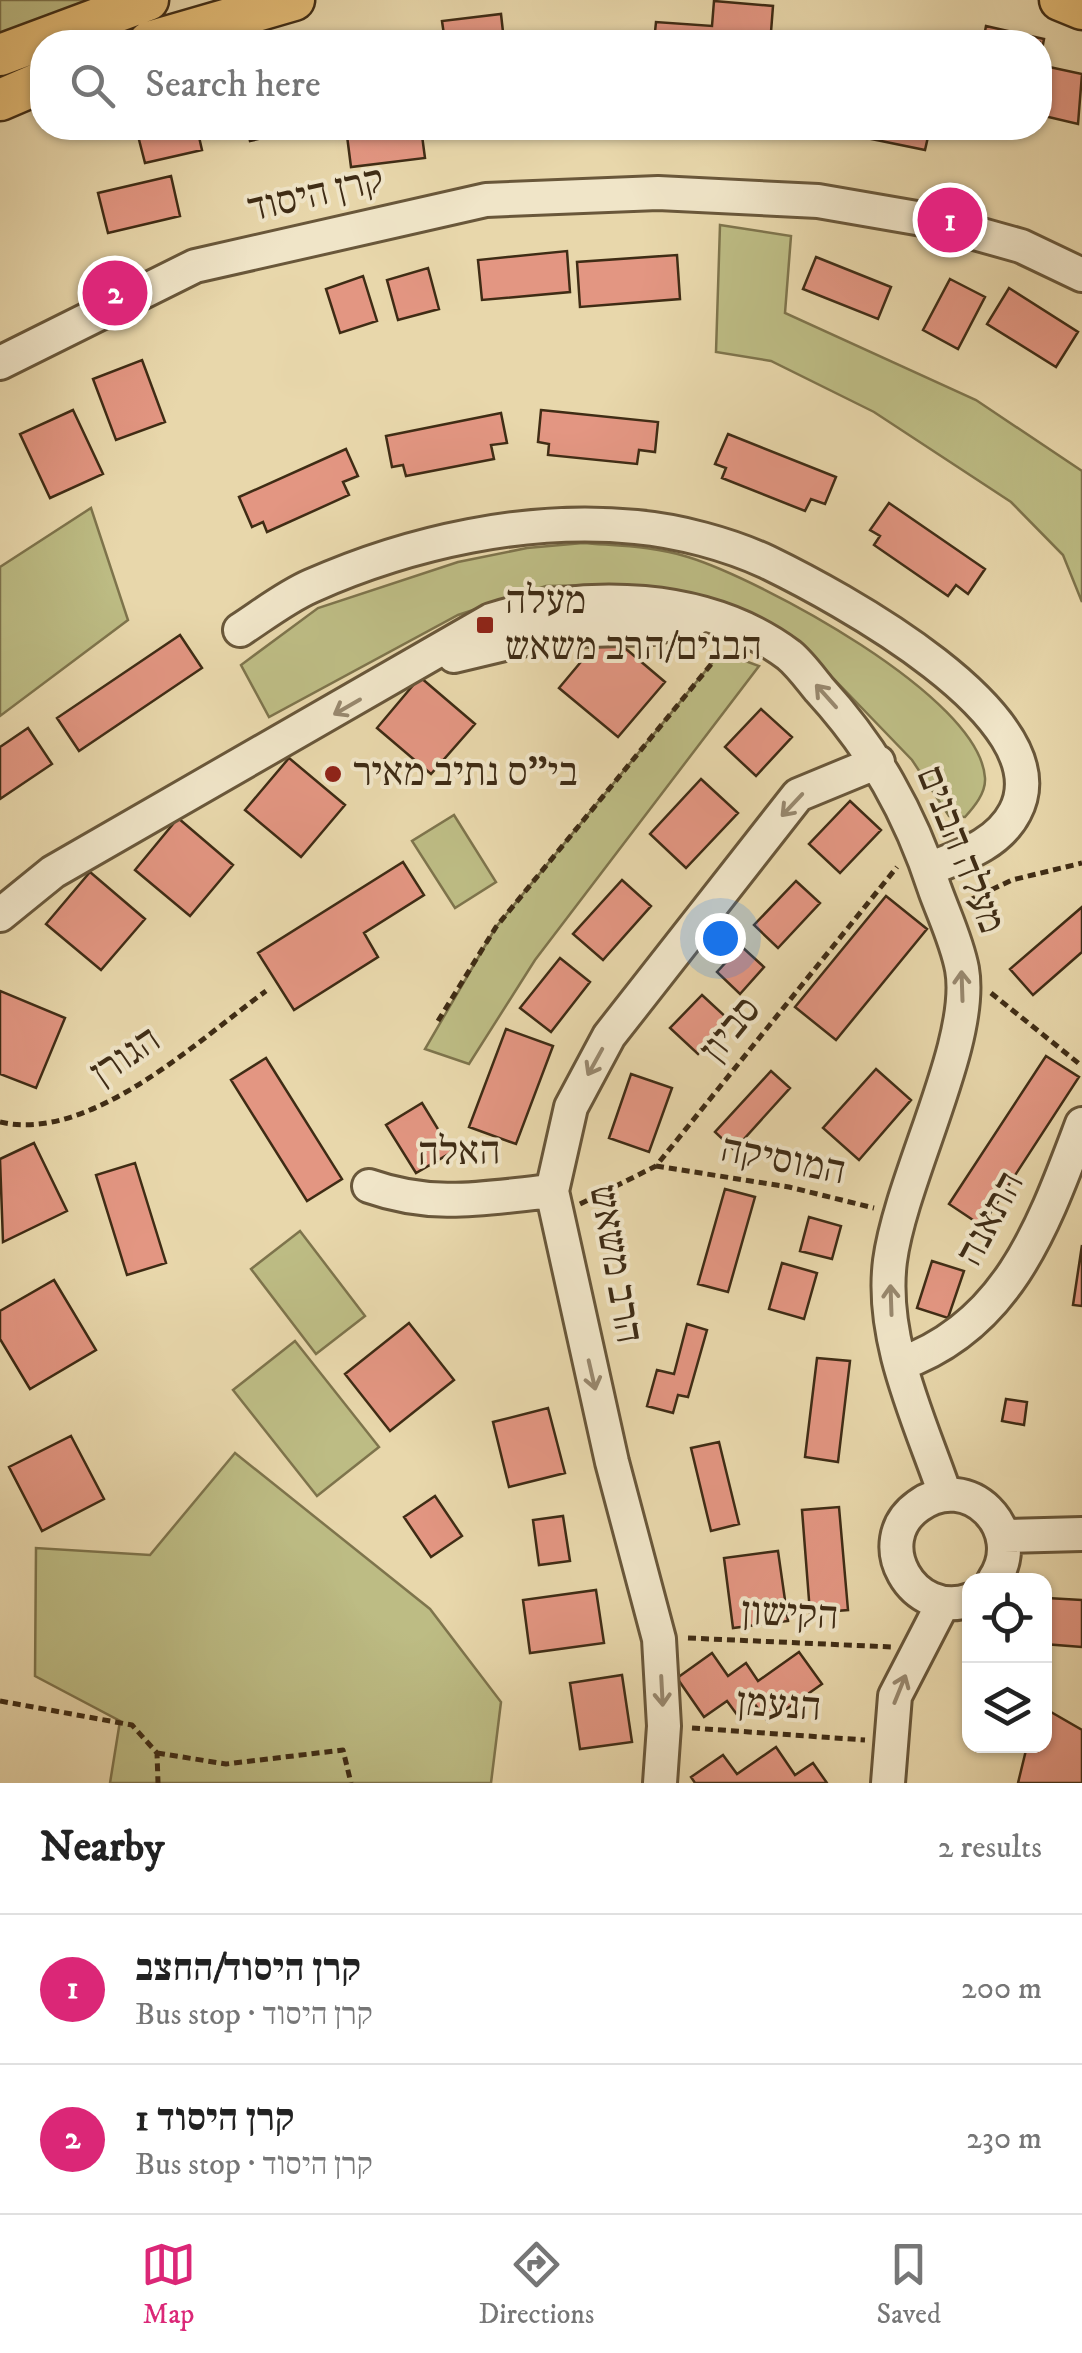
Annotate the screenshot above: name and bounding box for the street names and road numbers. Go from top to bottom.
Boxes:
street label: קרן היסוד [243,155,389,235]
street label: מעלה הבנים [904,759,1016,941]
street label: סביון [689,987,773,1073]
street label: הגורן [81,1016,171,1098]
street label: המוסיקה [716,1124,850,1198]
street label: האלה [417,1127,501,1179]
street label: התאנה [946,1163,1036,1275]
street label: הרב משאש [577,1181,653,1347]
street label: הקישון [740,1588,840,1642]
street label: הנעמן [735,1678,823,1734]

